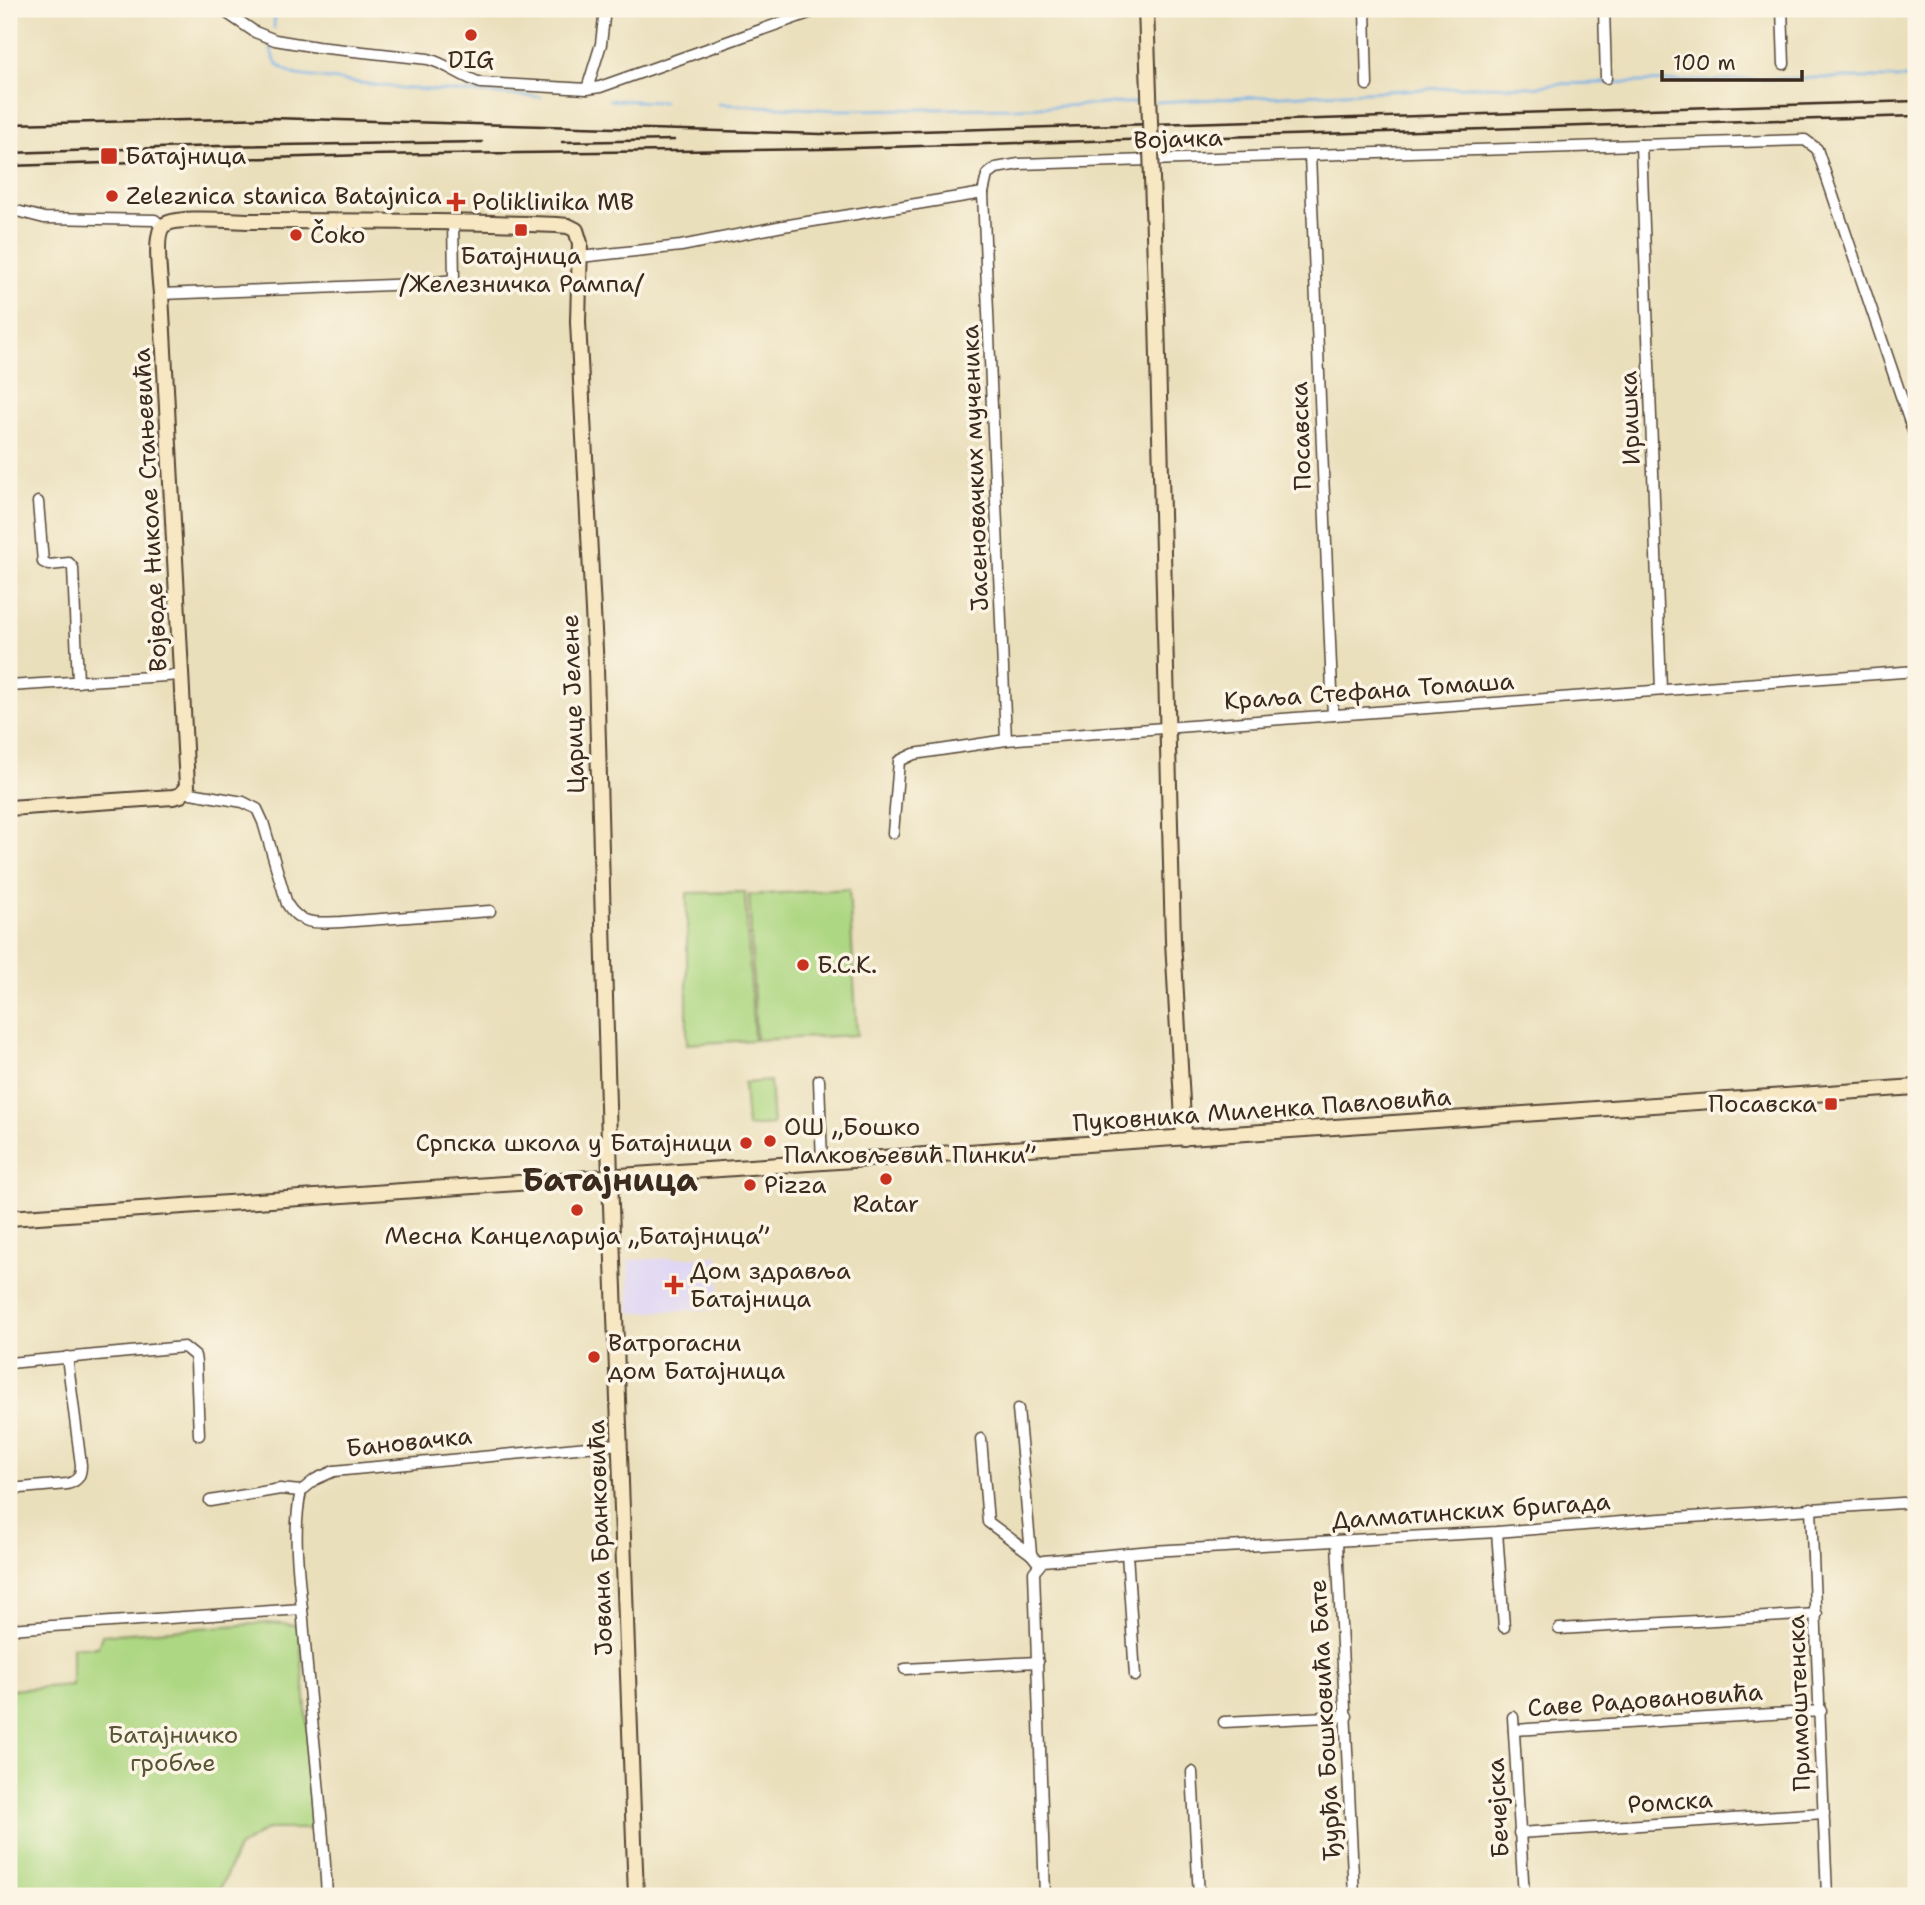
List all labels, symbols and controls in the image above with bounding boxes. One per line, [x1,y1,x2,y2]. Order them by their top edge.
marker: DIG [463,27,479,43]
scale bar [1662,38,1802,82]
place label: DIG [448,44,494,76]
text: 100 m [1673,49,1736,77]
street label: Војачка [1133,121,1223,157]
place label: Батајница [125,140,246,172]
marker: Батајница [99,146,119,166]
place label: Zeleznica stanica Batajnica [126,180,442,212]
place label: Poliklinika MB [472,186,634,218]
marker: Zeleznica stanica Batajnica [104,188,120,204]
marker: Poliklinika MB [446,192,466,212]
place label: Čoko [310,219,366,251]
marker: Батајница /Железничка Рампа/ [513,222,529,238]
marker: Čoko [288,227,304,243]
place label: Батајница /Железничка Рампа/ [399,240,645,300]
street label: Јасеновачких мученика [954,324,996,612]
street label: Војводе Николе Стањевића [126,347,174,673]
street label: Иришка [1612,370,1648,466]
street label: Посавска [1283,381,1319,491]
street label: Царице Јелене [554,614,592,794]
street label: Краља Стефана Томаша [1223,665,1515,717]
place label: Б.С.К. [817,949,877,981]
marker: Б.С.К. [795,957,811,973]
street label: Пуковника Миленка Павловића [1072,1081,1452,1139]
place label: Посавска [1708,1088,1817,1120]
marker: Посавска [1823,1096,1839,1112]
place label: ОШ „Бошко Палковљевић Пинки” [784,1111,1036,1171]
place label: Српска школа у Батајници [416,1127,732,1159]
marker: ОШ „Бошко Палковљевић Пинки” [762,1133,778,1149]
marker: Српска школа у Батајници [738,1135,754,1151]
district label: Батајница [522,1158,698,1201]
place label: Pizza [764,1169,826,1201]
marker: Ratar [878,1171,894,1187]
marker: Pizza [742,1177,758,1193]
place label: Ratar [853,1188,919,1220]
marker: Месна Канцеларија „Батајница” [569,1202,585,1218]
place label: Месна Канцеларија „Батајница” [385,1220,770,1252]
place label: Дом здравља Батајница [690,1255,851,1315]
marker: Дом здравља Батајница [664,1275,684,1295]
place label: Ватрогасни дом Батајница [608,1327,785,1387]
marker: Ватрогасни дом Батајница [586,1349,602,1365]
street label: Бановачка [344,1419,474,1465]
street label: Јована Бранковића [580,1419,620,1657]
street label: Далматинских бригада [1330,1485,1612,1537]
street label: Ђурђа Бошковића Бате [1302,1578,1348,1862]
street label: Примоштенска [1780,1614,1818,1792]
street label: Саве Радовановића [1526,1676,1764,1724]
park label: Батајничко гробље [108,1719,238,1779]
street label: Бечејска [1479,1757,1517,1859]
street label: Ромска [1626,1783,1714,1821]

